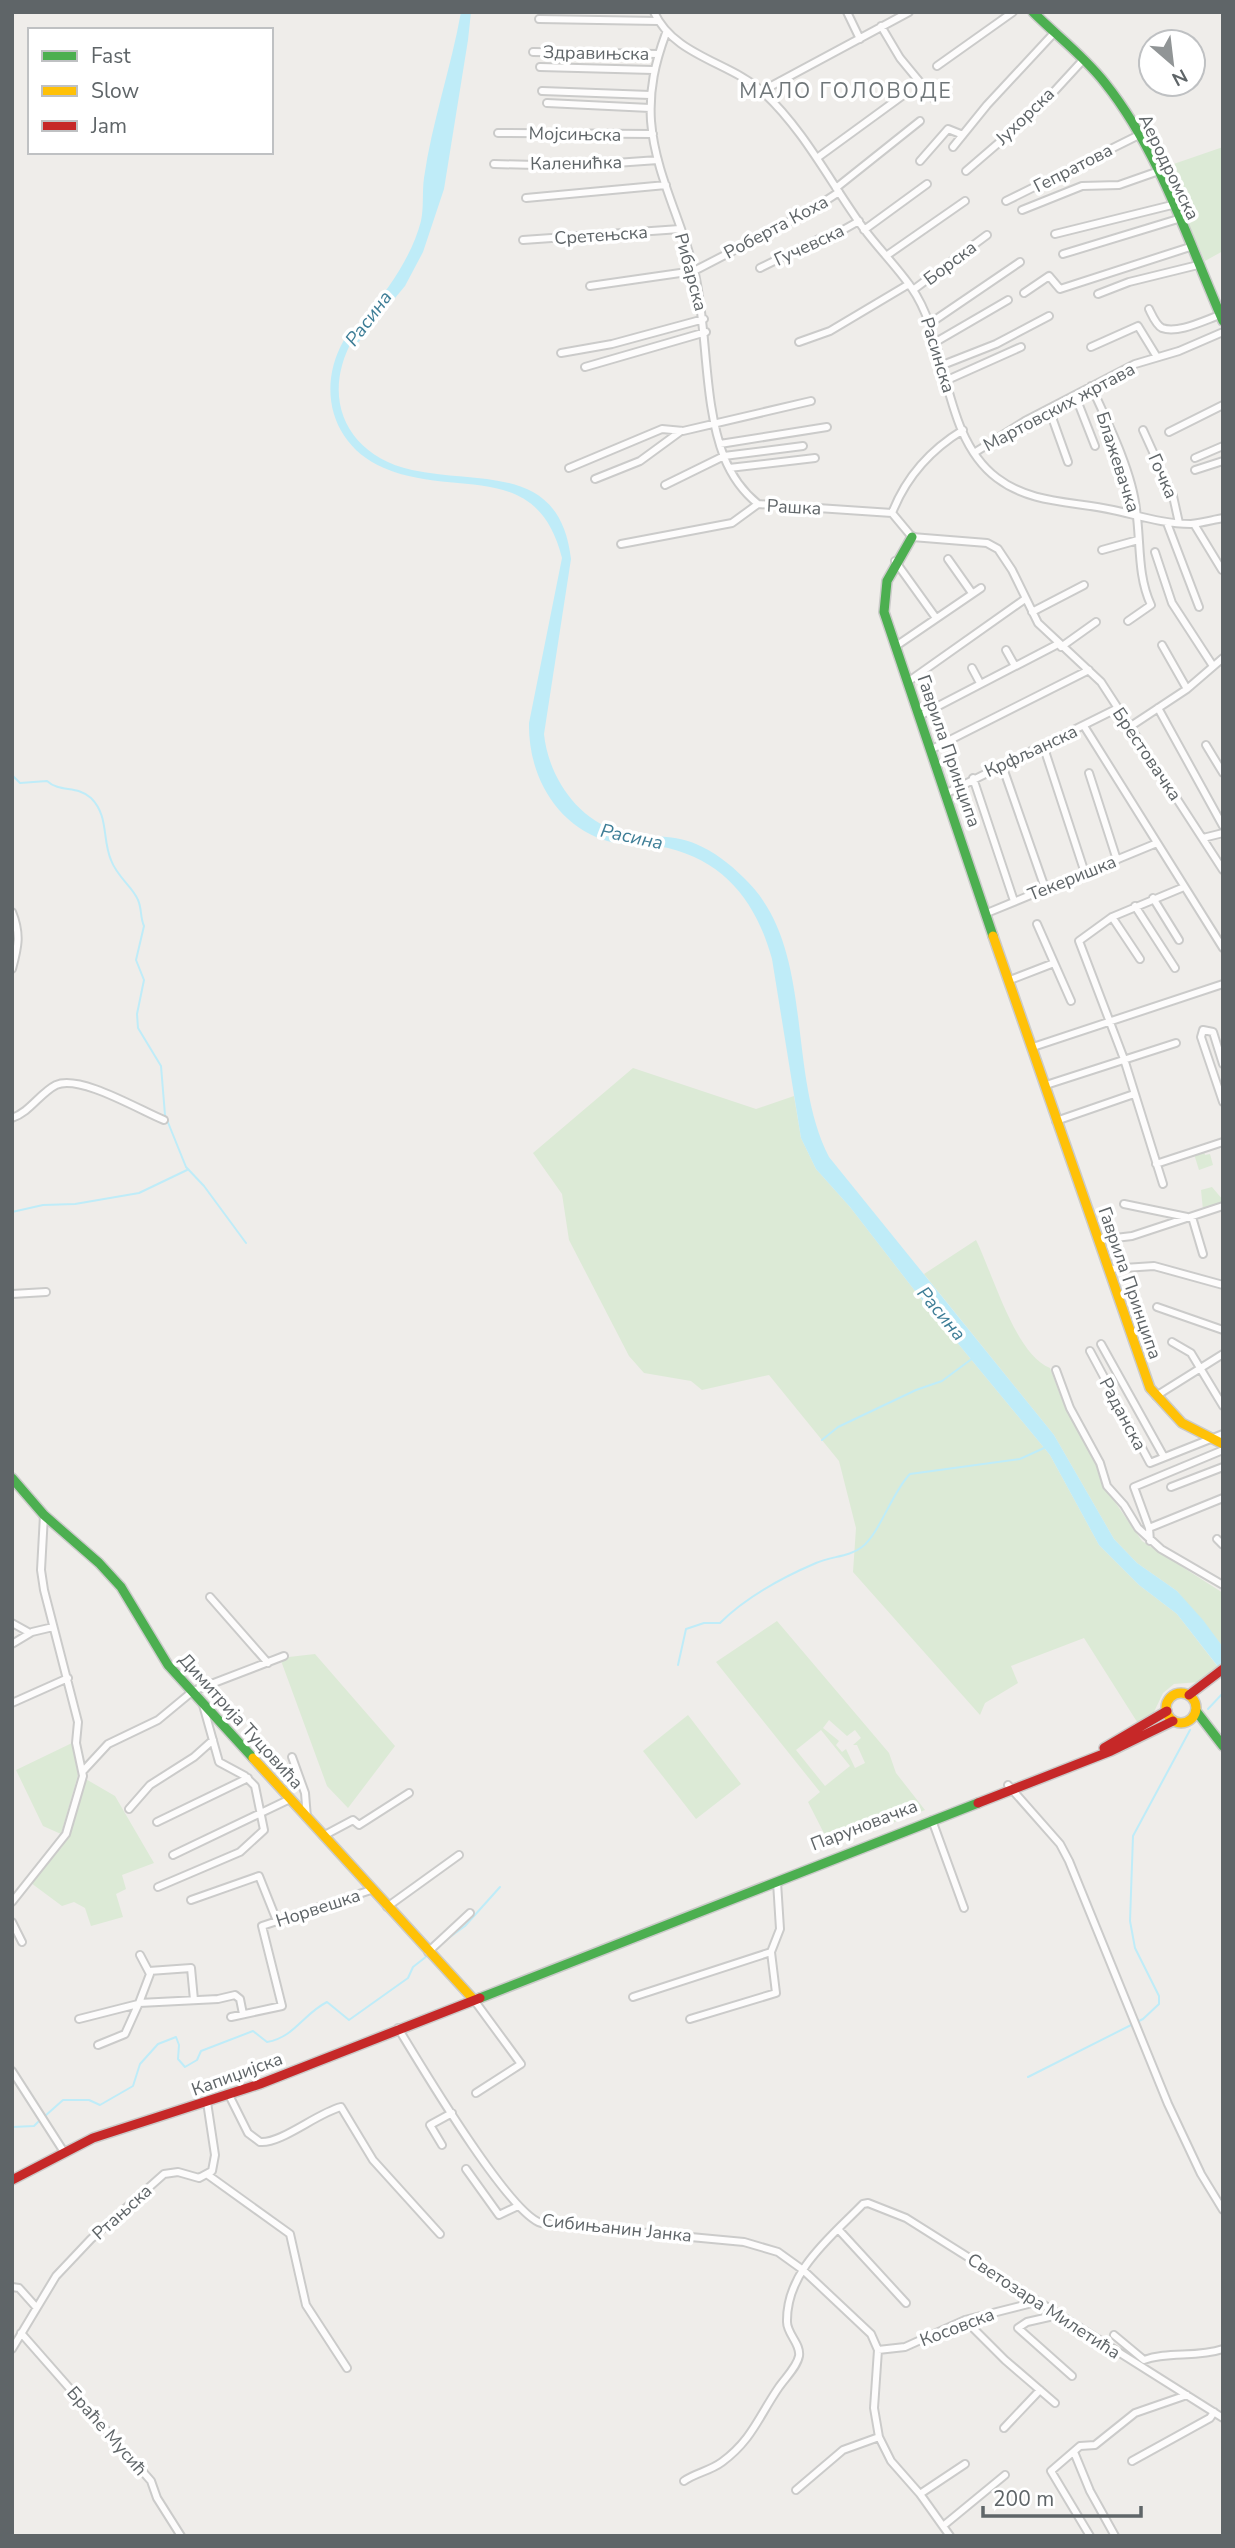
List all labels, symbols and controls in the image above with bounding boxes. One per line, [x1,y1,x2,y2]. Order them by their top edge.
legend [28,28,273,154]
north arrow [1137,28,1207,98]
street label: Здравињска [543,40,649,66]
text: Fast [91,42,131,70]
text: N [1167,62,1192,92]
text: Slow [91,77,140,105]
district label: МАЛО ГОЛОВОДЕ [739,77,953,105]
street label: Јухорска [990,82,1060,151]
street label: Аеродромска [1133,110,1205,224]
text: Jam [90,112,127,140]
street label: Мојсињска [529,121,621,147]
street label: Гепратова [1029,138,1117,198]
street label: Каленићка [530,150,622,176]
street label: Роберта Коха [720,189,832,265]
street label: Гучевска [770,218,848,272]
street label: Сретењска [553,220,649,250]
street label: Рибарска [669,230,713,314]
street label: Борска [919,235,981,291]
water label: Расина [339,285,398,352]
street label: Расинска [915,314,961,396]
street label: Мартовских жртава [979,357,1139,457]
street label: Блажевачка [1090,409,1146,515]
street label: Гочка [1143,450,1183,502]
street label: Рашка [766,494,822,520]
street label: Гаврила Принципа [912,672,986,830]
street label: Брестовачка [1107,703,1187,805]
street label: Крфљанска [981,719,1081,783]
water label: Расина [598,818,666,856]
street label: Текеришка [1024,849,1120,907]
street label: Гаврила Принципа [1093,1204,1167,1362]
water label: Расина [911,1281,972,1346]
street label: Раданска [1094,1373,1152,1455]
street label: Димитрија Туцовића [173,1648,309,1794]
street label: Паруновачка [807,1794,921,1856]
street label: Норвешка [273,1883,363,1933]
street label: Капиџијска [188,2046,286,2102]
street label: Ртањска [87,2179,157,2245]
street label: Сибињанин Јанка [541,2208,693,2248]
street label: Светозара Милетића [963,2247,1125,2365]
street label: Косовска [916,2302,998,2352]
street label: Браће Мусић [61,2381,153,2481]
scale bar [983,2474,1140,2518]
text: 200 m [993,2485,1054,2513]

